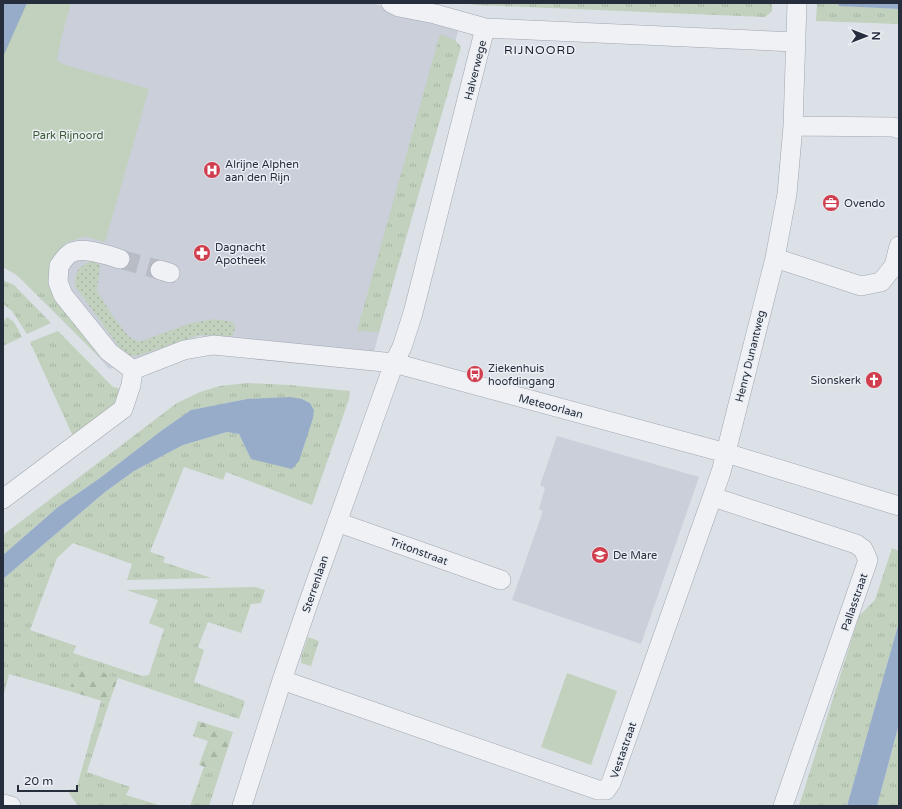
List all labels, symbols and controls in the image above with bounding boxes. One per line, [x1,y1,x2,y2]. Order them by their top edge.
north arrow [846,16,886,56]
text: N [869,32,882,40]
street label: Halverwege [462,39,489,102]
district label: RIJNOORD [504,43,576,57]
park label: Park Rijnoord [33,129,103,142]
place label: Alrijne Alphen aan den Rijn [225,158,299,184]
hospital icon: Alrijne Alphen aan den Rijn [202,160,222,180]
office icon: Ovendo [821,193,841,213]
place label: Ovendo [844,197,886,210]
place label: Dagnacht Apotheek [215,241,266,267]
pharmacy icon: Dagnacht Apotheek [192,243,212,263]
street label: Henry Dunantweg [733,309,768,403]
place label: Ziekenhuis hoofdingang [488,362,555,388]
bus stop icon: Ziekenhuis hoofdingang [465,364,485,384]
church icon: Sionskerk [864,370,884,390]
place label: Sionskerk [811,374,861,387]
street label: Meteoorlaan [517,392,585,421]
street label: Tritonstraat [388,535,450,568]
school or university icon: De Mare [590,545,610,565]
place label: De Mare [613,549,657,562]
street label: Sterrenlaan [300,554,331,615]
street label: Pallasstraat [839,572,870,633]
street label: Vestastraat [608,720,639,780]
scale bar [18,767,77,793]
text: 20 m [24,774,53,788]

